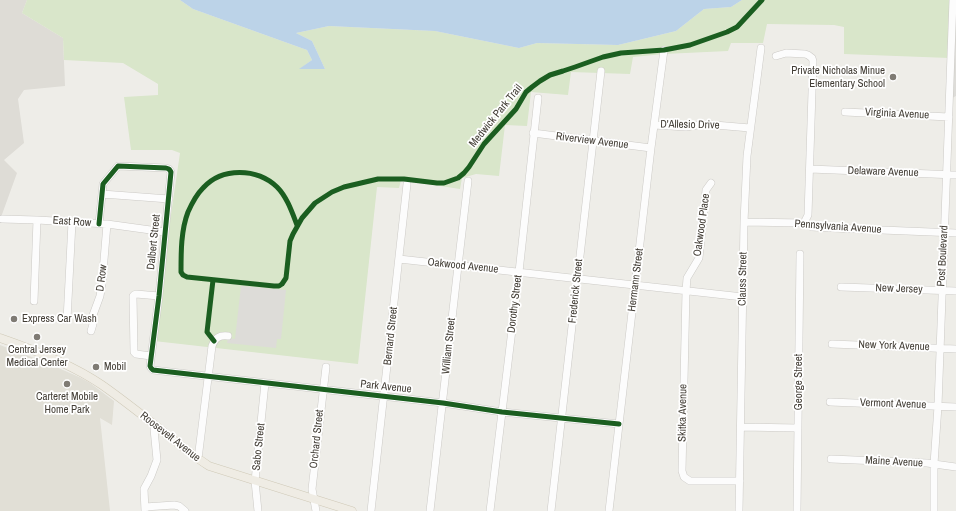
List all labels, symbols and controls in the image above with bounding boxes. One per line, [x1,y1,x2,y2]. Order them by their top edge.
place label: Private Nicholas Minue Elementary School [791,64,885,90]
marker: Private Nicholas Minue Elementary School [888,72,898,82]
street label: Medwick Park Trail [467,82,525,150]
street label: Virginia Avenue [865,106,929,122]
street label: D'Allesio Drive [660,118,720,132]
street label: Riverview Avenue [555,130,629,152]
street label: Delaware Avenue [847,164,919,180]
street label: Oakwood Place [691,193,713,257]
street label: East Row [52,214,92,230]
street label: Dalbert Street [145,214,163,270]
street label: Pennsylvania Avenue [794,217,882,237]
street label: Post Boulevard [935,225,951,287]
street label: Hermann Street [626,248,646,312]
street label: Clauss Street [736,252,750,306]
street label: Oakwood Avenue [427,256,499,276]
street label: Frederick Street [566,258,586,324]
street label: D Row [94,264,110,292]
street label: Dorothy Street [505,274,525,334]
street label: New Jersey [875,282,923,296]
street label: Bernard Street [381,306,401,366]
place label: Express Car Wash [22,312,97,326]
marker: Express Car Wash [9,314,19,324]
street label: William Street [439,317,459,375]
marker: Central Jersey Medical Center [32,332,42,342]
street label: New York Avenue [858,338,930,354]
place label: Central Jersey Medical Center [6,343,68,369]
street label: George Street [792,354,806,410]
place label: Mobil [104,360,126,374]
marker: Mobil [91,362,101,372]
street label: Park Avenue [360,378,412,396]
marker: Carteret Mobile Home Park [62,379,72,389]
street label: Skitka Avenue [676,384,690,442]
place label: Carteret Mobile Home Park [36,390,98,416]
street label: Vermont Avenue [860,396,926,412]
street label: Roosevelt Avenue [137,409,203,465]
street label: Orchard Street [307,409,327,469]
street label: Sabo Street [250,423,268,471]
street label: Maine Avenue [865,454,923,470]

